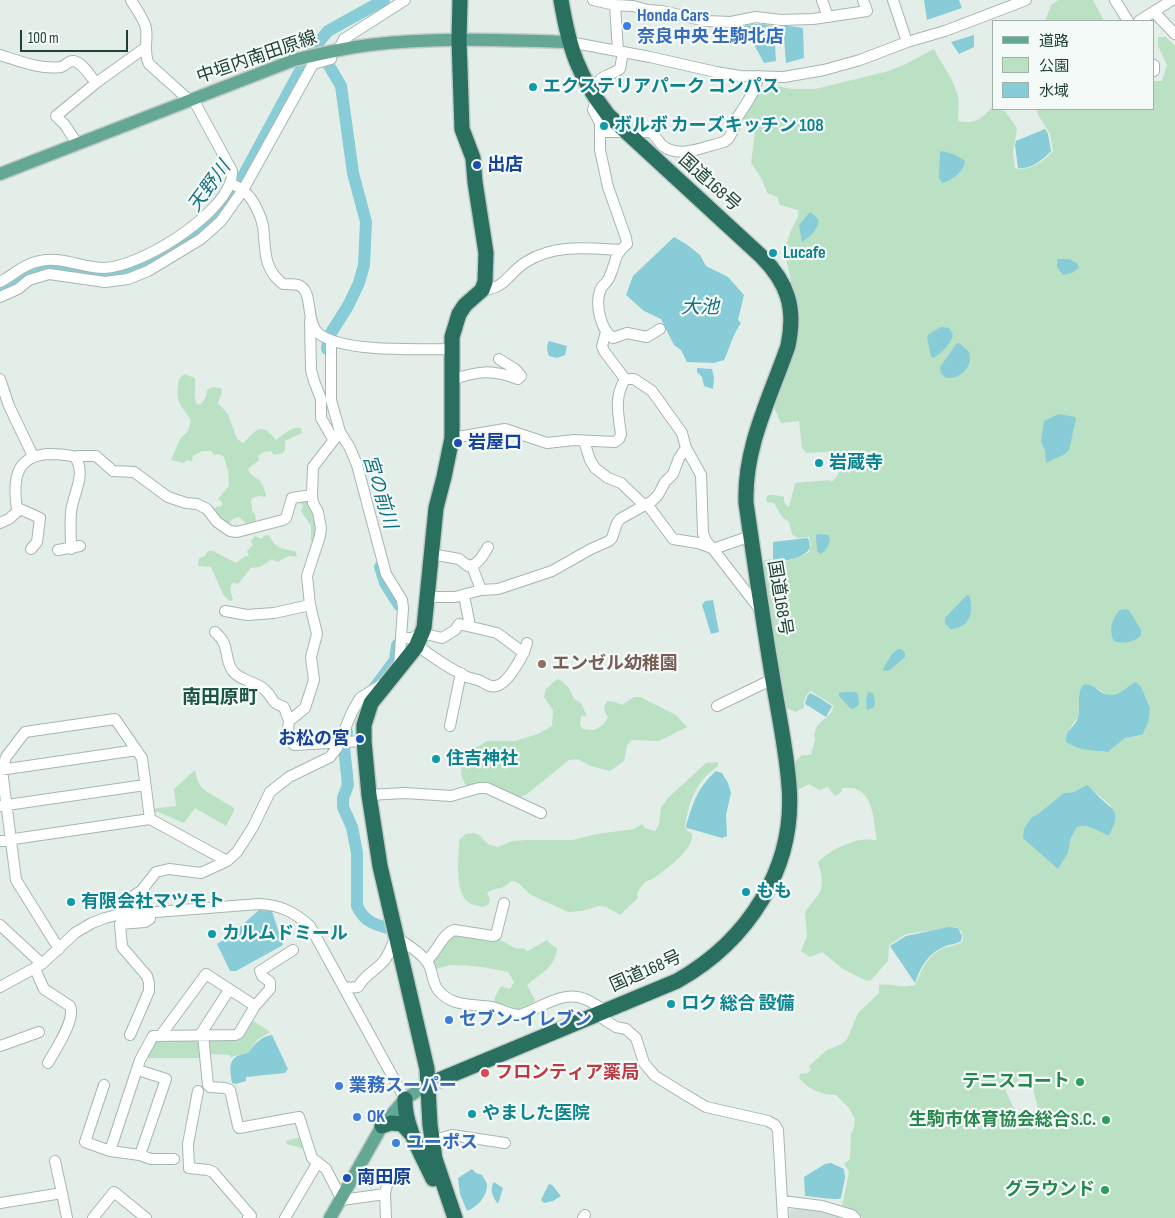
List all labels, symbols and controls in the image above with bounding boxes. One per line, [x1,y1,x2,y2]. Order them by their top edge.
place label: Honda Cars 奈良中央 生駒北店 [637,5,784,48]
scale bar [22,20,130,52]
marker: Honda Cars 奈良中央 生駒北店 [621,20,633,32]
legend [992,20,1155,110]
street label: 中垣内南田原線 [194,27,320,89]
text: 100 m [28,29,59,48]
text: 道路 [1039,32,1069,51]
text: 公園 [1039,57,1069,76]
place label: エクステリアパーク コンパス [543,76,780,98]
marker: エクステリアパーク コンパス [527,81,539,93]
text: 水域 [1039,82,1069,101]
place label: ボルボ カーズキッチン 108 [614,115,824,137]
marker: ボルボ カーズキッチン 108 [598,120,610,132]
street label: 国道168号 [674,150,744,216]
place label: 出店 [487,154,523,176]
water label: 天野川 [184,157,236,217]
marker: 出店 [471,159,483,171]
place label: Lucafe [783,242,826,264]
marker: Lucafe [767,247,779,259]
water label: 大池 [681,297,719,319]
place label: 岩屋口 [468,432,522,454]
marker: 岩屋口 [452,437,464,449]
water label: 宮の前川 [357,452,401,532]
place label: 岩蔵寺 [829,452,883,474]
marker: 岩蔵寺 [813,457,825,469]
street label: 国道168号 [762,559,796,637]
place label: エンゼル幼稚園 [552,653,678,675]
marker: エンゼル幼稚園 [536,658,548,670]
district label: 南田原町 [182,687,258,709]
place label: お松の宮 [278,728,350,750]
marker: お松の宮 [354,733,366,745]
place label: 住吉神社 [446,748,518,770]
marker: 住吉神社 [430,753,442,765]
place label: もも [756,881,792,903]
marker: もも [740,886,752,898]
place label: 有限会社マツモト [81,891,225,913]
marker: 有限会社マツモト [65,896,77,908]
place label: カルムドミール [222,923,348,945]
marker: カルムドミール [206,928,218,940]
street label: 国道168号 [607,947,685,997]
place label: ロク 総合 設備 [681,993,795,1015]
marker: ロク 総合 設備 [665,998,677,1010]
place label: セブン-イレブン [459,1009,592,1031]
marker: セブン-イレブン [443,1014,455,1026]
place label: フロンティア薬局 [495,1062,639,1084]
marker: フロンティア薬局 [479,1067,491,1079]
place label: テニスコート [962,1071,1070,1093]
place label: 業務スーパー [349,1075,457,1097]
marker: テニスコート [1074,1076,1086,1088]
marker: 業務スーパー [333,1080,345,1092]
place label: やました医院 [482,1103,590,1125]
place label: OK [367,1106,385,1128]
marker: やました医院 [466,1108,478,1120]
place label: 生駒市体育協会総合S.C. [909,1109,1096,1131]
marker: OK [351,1111,363,1123]
marker: 生駒市体育協会総合S.C. [1100,1114,1112,1126]
place label: ユーポス [406,1132,478,1154]
marker: ユーポス [390,1137,402,1149]
place label: 南田原 [357,1167,411,1189]
marker: 南田原 [341,1172,353,1184]
place label: グラウンド [1005,1179,1095,1201]
marker: グラウンド [1099,1184,1111,1196]

